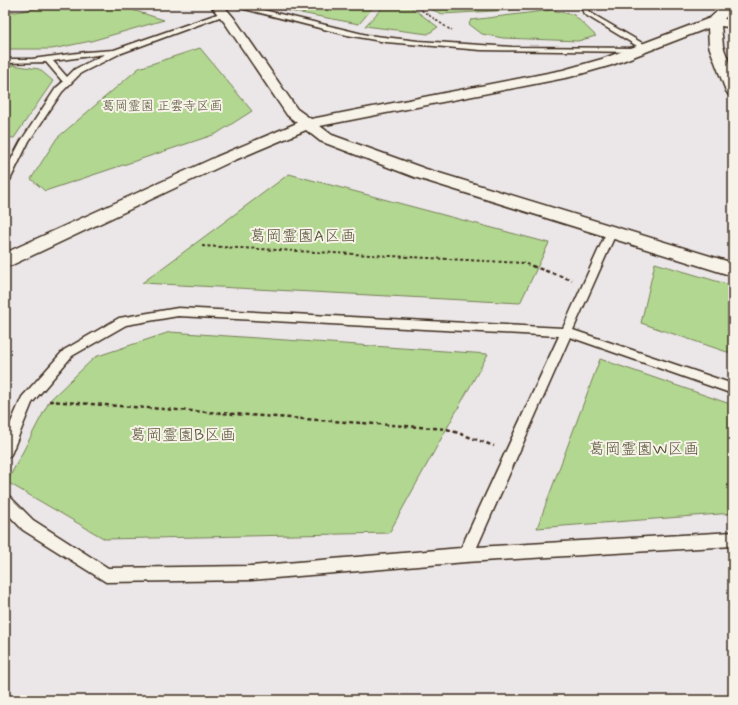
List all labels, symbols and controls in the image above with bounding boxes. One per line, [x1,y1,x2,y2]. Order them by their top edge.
park label: 葛岡霊園 正雲寺区画 [102,98,222,115]
park label: 葛岡霊園A区画 [250,226,356,247]
park label: 葛岡霊園B区画 [130,425,236,446]
park label: 葛岡霊園W区画 [589,439,699,460]

